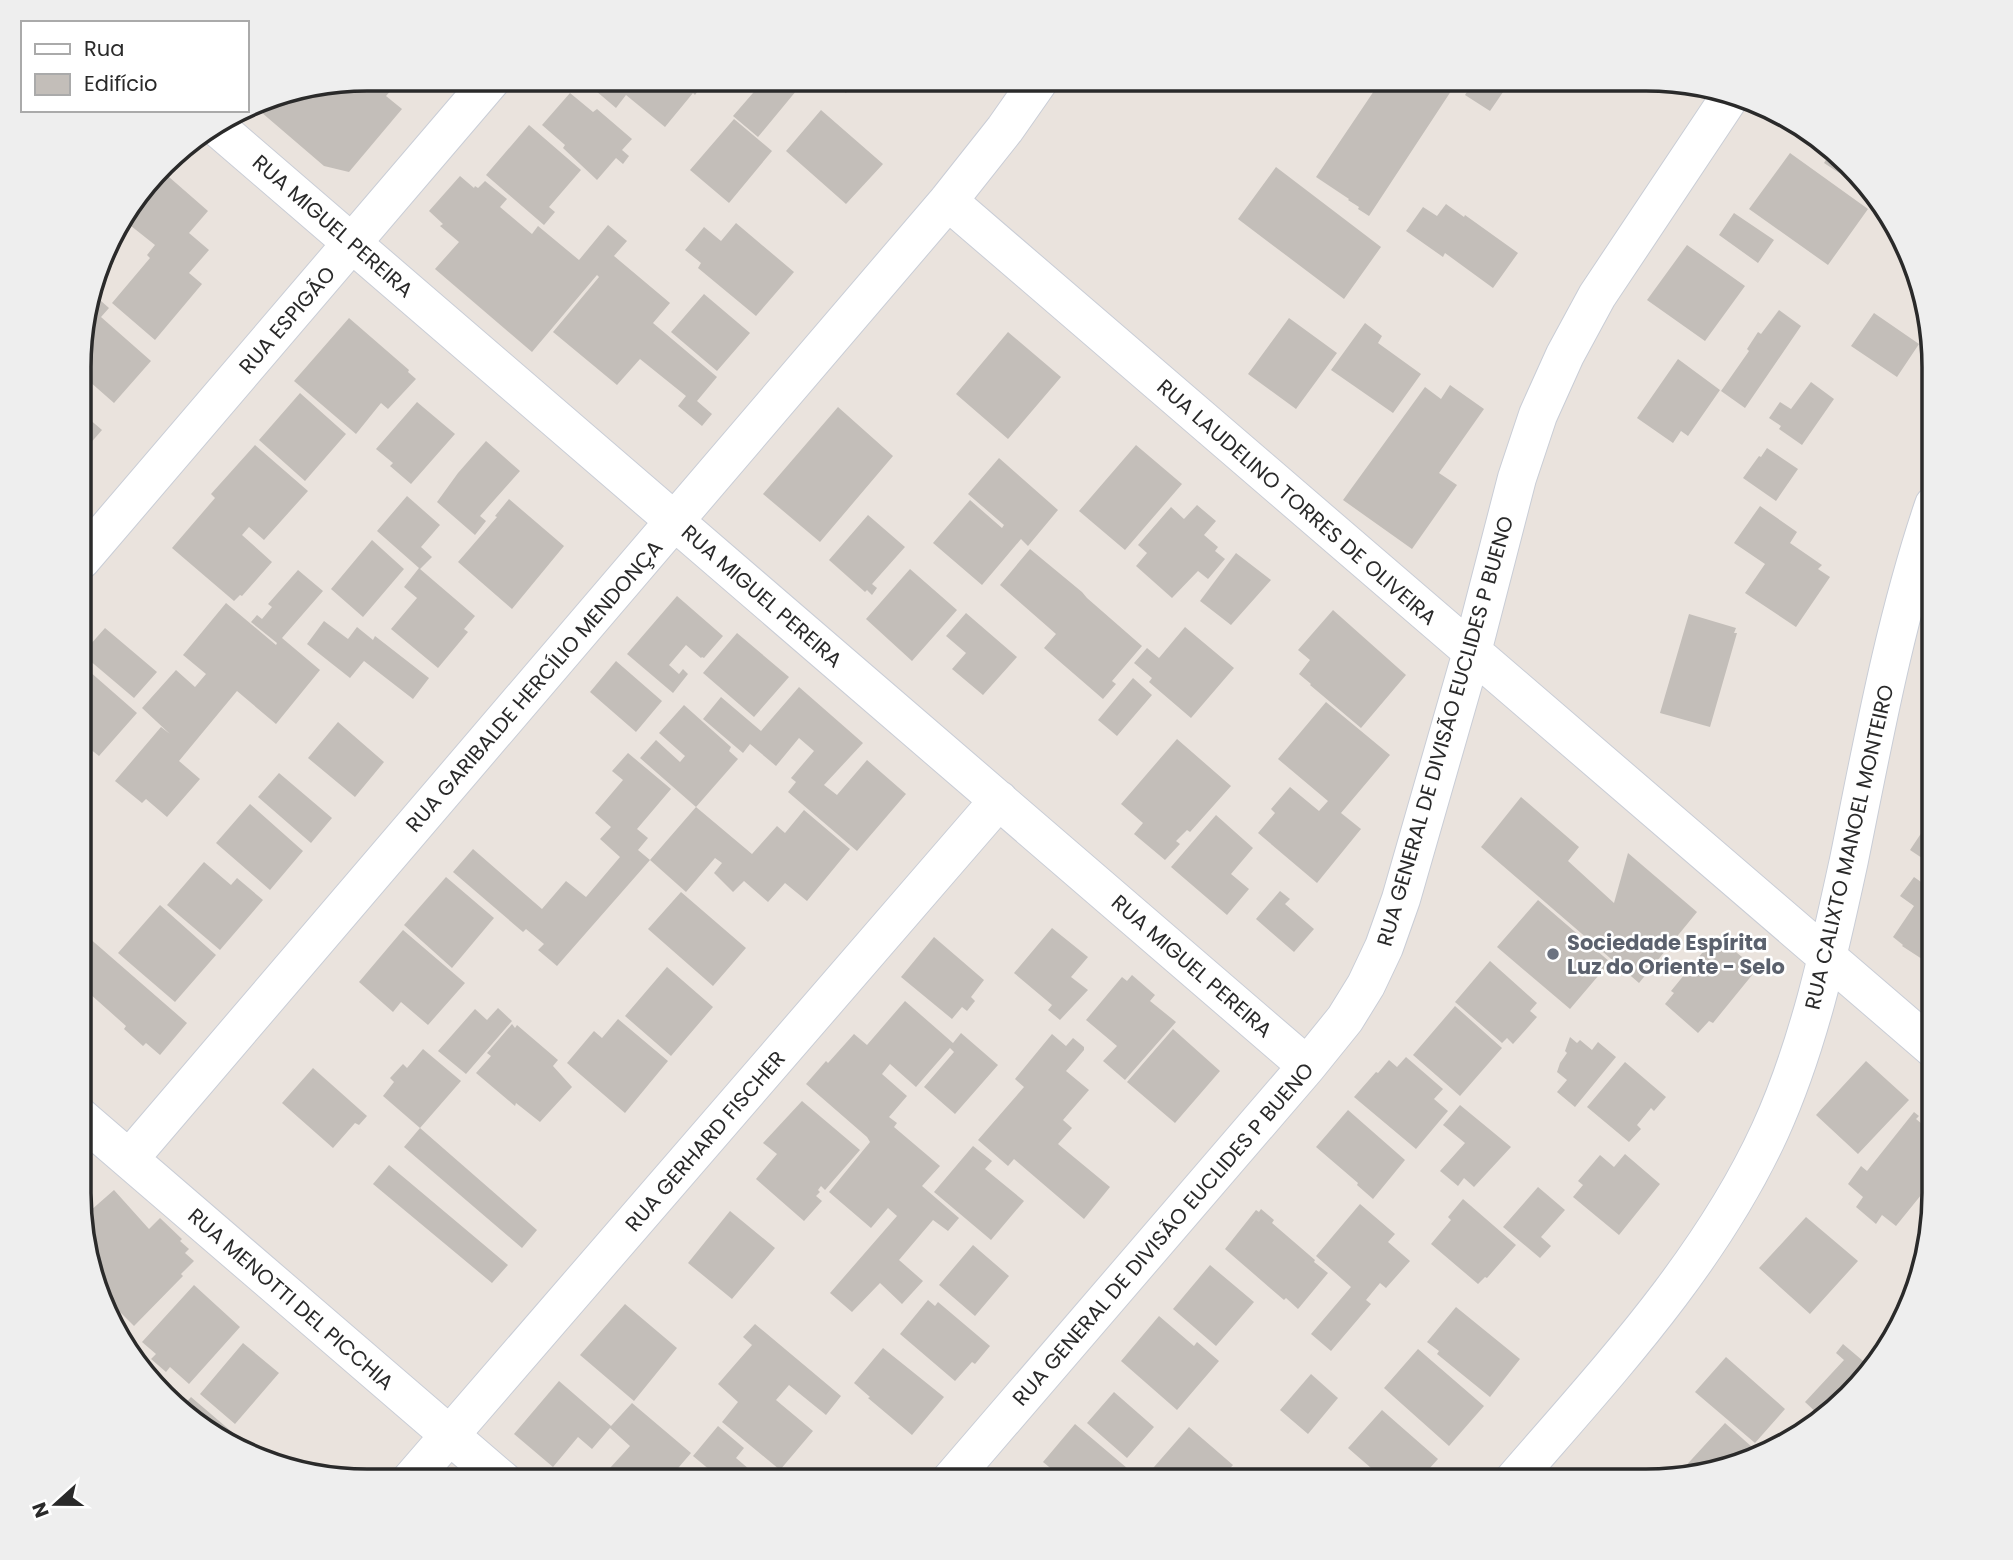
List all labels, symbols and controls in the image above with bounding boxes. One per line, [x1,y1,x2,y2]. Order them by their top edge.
legend [21,21,248,112]
text: Rua [84,34,124,63]
text: Edifício [84,69,158,98]
street label: RUA MIGUEL PEREIRA [246,148,420,304]
street label: RUA ESPIGÃO [232,260,342,380]
street label: RUA LAUDELINO TORRES DE OLIVEIRA [1151,372,1443,632]
street label: RUA GENERAL DE DIVISÃO EUCLIDES P BUENO [1370,513,1520,949]
street label: RUA MIGUEL PEREIRA [675,518,849,674]
street label: RUA GARIBALDE HERCÍLIO MENDONÇA [399,534,669,838]
street label: RUA CALIXTO MANOEL MONTEIRO [1797,682,1901,1012]
street label: RUA MIGUEL PEREIRA [1105,888,1279,1044]
place label: Sociedade Espírita Luz do Oriente - Selo [1567,928,1785,981]
marker: Sociedade Espírita Luz do Oriente - Selo [1545,946,1561,962]
street label: RUA GERHARD FISCHER [618,1044,792,1238]
street label: RUA GENERAL DE DIVISÃO EUCLIDES P BUENO [1006,1056,1320,1412]
street label: RUA MENOTTI DEL PICCHIA [182,1201,400,1397]
north arrow [21,1469,91,1539]
text: N [25,1498,56,1521]

